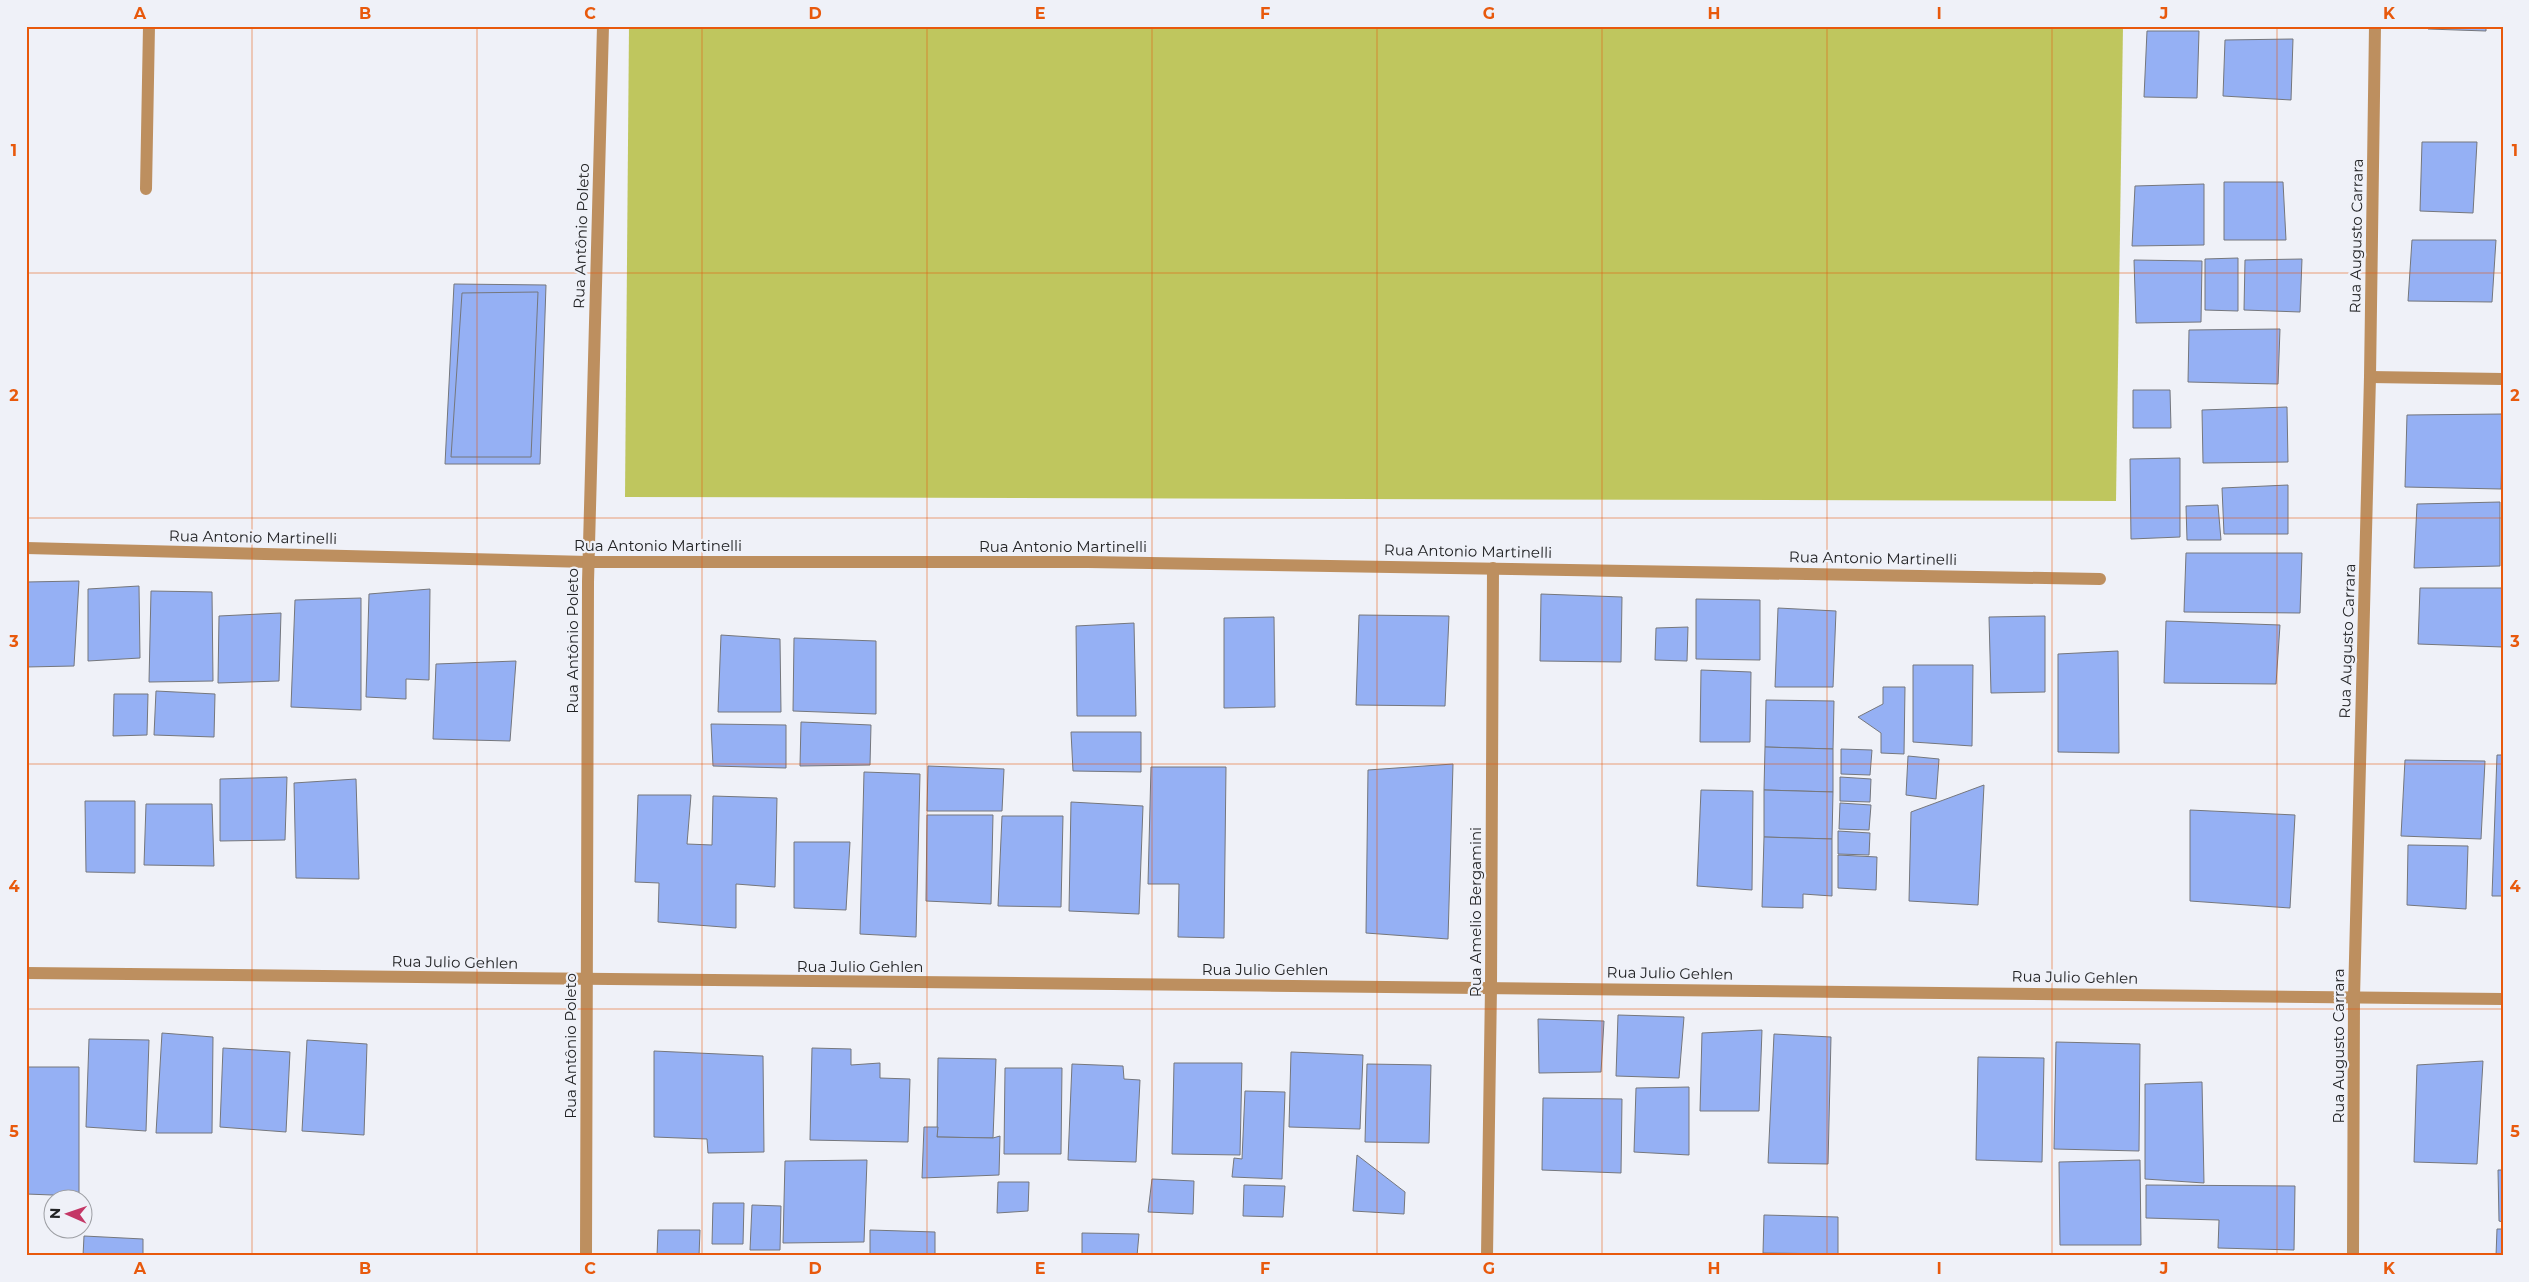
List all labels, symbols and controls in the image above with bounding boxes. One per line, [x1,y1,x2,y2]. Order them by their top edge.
text: A [133,4,147,23]
text: B [359,4,371,23]
text: C [584,4,596,23]
text: D [808,4,822,23]
text: E [1035,4,1045,23]
text: F [1260,4,1270,23]
text: G [1483,4,1495,23]
text: H [1708,4,1720,23]
text: I [1936,4,1942,23]
text: J [2159,4,2168,23]
text: K [2383,4,2396,23]
text: 1 [11,141,17,160]
text: 1 [2512,141,2518,160]
street label: Rua Augusto Carrara [2345,158,2367,314]
street label: Rua Antônio Poleto [569,163,593,309]
text: 2 [9,386,19,405]
text: 2 [2510,386,2520,405]
street label: Rua Antonio Martinelli [169,526,337,548]
street label: Rua Antonio Martinelli [574,536,742,555]
street label: Rua Antonio Martinelli [979,537,1147,556]
street label: Rua Antonio Martinelli [1384,540,1552,562]
street label: Rua Antonio Martinelli [1789,547,1957,569]
street label: Rua Augusto Carrara [2335,563,2359,719]
street label: Rua Antônio Poleto [563,568,582,714]
text: 3 [8,632,19,651]
text: 3 [2509,632,2520,651]
street label: Rua Amelio Bergamini [1466,827,1485,997]
text: 4 [8,877,20,896]
text: 4 [2509,877,2521,896]
street label: Rua Julio Gehlen [391,951,519,973]
street label: Rua Julio Gehlen [797,957,923,976]
street label: Rua Julio Gehlen [1202,960,1328,979]
street label: Rua Julio Gehlen [1606,962,1734,984]
street label: Rua Julio Gehlen [2011,966,2139,988]
street label: Rua Augusto Carrara [2329,969,2348,1124]
street label: Rua Antônio Poleto [561,973,580,1119]
text: 5 [9,1122,19,1141]
text: 5 [2510,1122,2520,1141]
north arrow [42,1190,92,1240]
text: N [46,1208,64,1220]
text: A [133,1259,147,1278]
text: B [359,1259,371,1278]
text: C [584,1259,596,1278]
text: D [808,1259,822,1278]
text: E [1035,1259,1045,1278]
text: F [1260,1259,1270,1278]
text: G [1483,1259,1495,1278]
text: H [1708,1259,1720,1278]
text: I [1936,1259,1942,1278]
text: J [2159,1259,2168,1278]
text: K [2383,1259,2396,1278]

